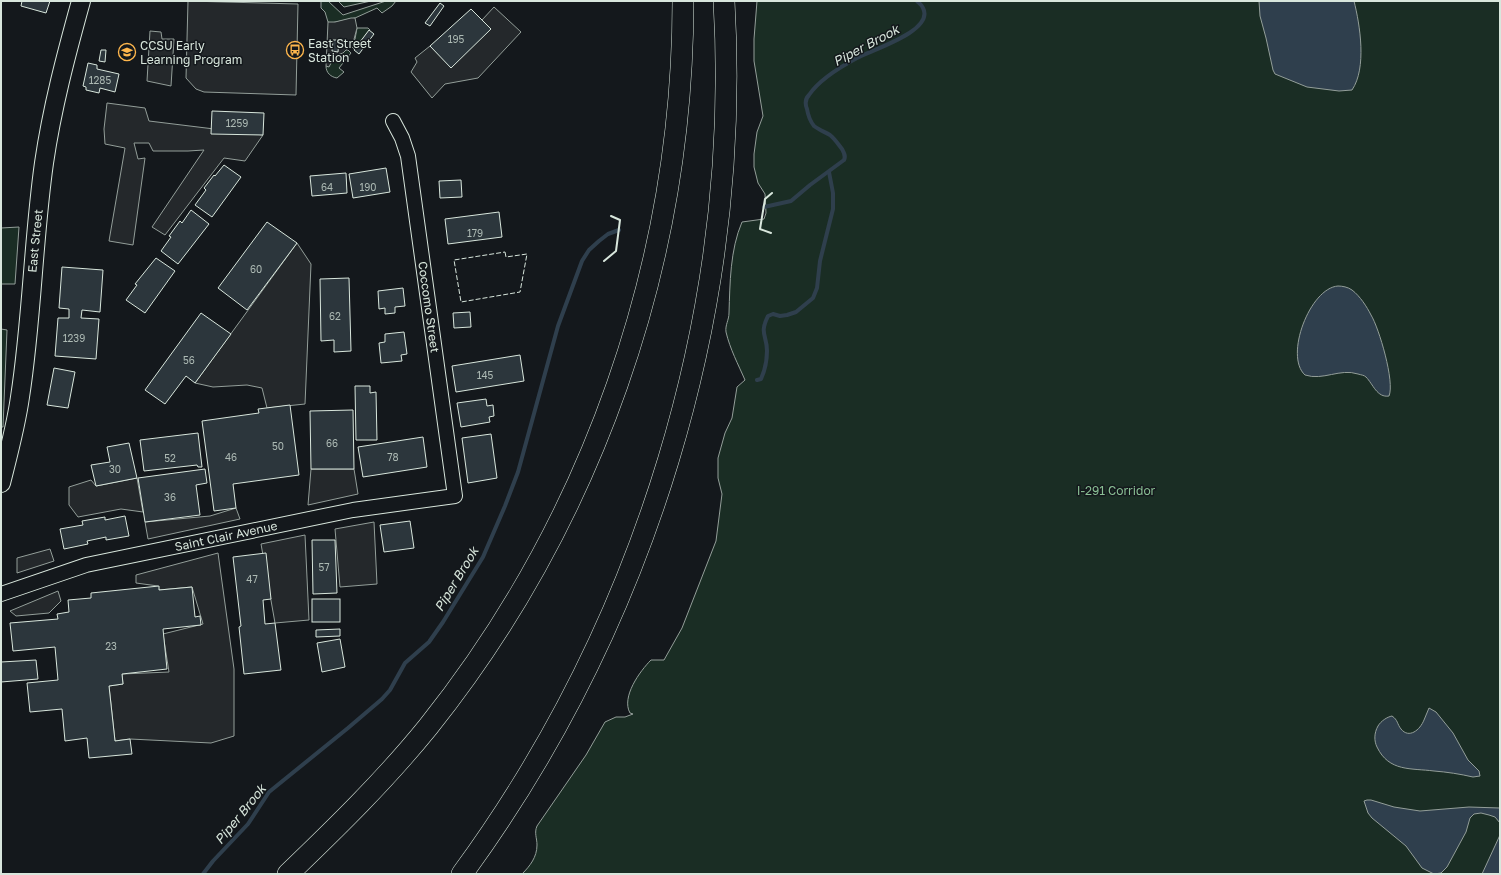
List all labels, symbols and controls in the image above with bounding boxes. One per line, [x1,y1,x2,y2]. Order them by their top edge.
water label: Piper Brook [830,20,903,69]
house number: 195 [448,33,465,45]
place label: East Street Station [308,36,372,65]
place label: CCSU Early Learning Program [140,38,242,67]
bus stop icon: East Street Station [285,40,305,60]
school or university icon: CCSU Early Learning Program [117,42,137,62]
house number: 1285 [89,74,111,86]
house number: 1259 [226,117,248,129]
house number: 64 [321,181,333,193]
house number: 190 [359,181,377,193]
street label: East Street [24,208,46,273]
house number: 179 [467,227,483,239]
street label: Coccomo Street [415,260,443,354]
house number: 60 [250,263,262,275]
house number: 62 [329,310,341,322]
house number: 1239 [63,332,85,344]
house number: 56 [183,354,195,366]
house number: 145 [477,369,494,381]
house number: 66 [326,437,338,449]
house number: 50 [272,440,284,452]
house number: 46 [225,451,237,463]
house number: 78 [387,451,399,463]
house number: 52 [164,452,176,464]
house number: 30 [109,463,121,475]
park label: I-291 Corridor [1077,483,1156,498]
house number: 36 [164,491,176,503]
street label: Saint Clair Avenue [173,518,279,554]
water label: Piper Brook [430,542,482,614]
house number: 57 [318,561,330,573]
house number: 47 [246,573,258,585]
house number: 23 [105,640,117,652]
water label: Piper Brook [211,780,270,847]

